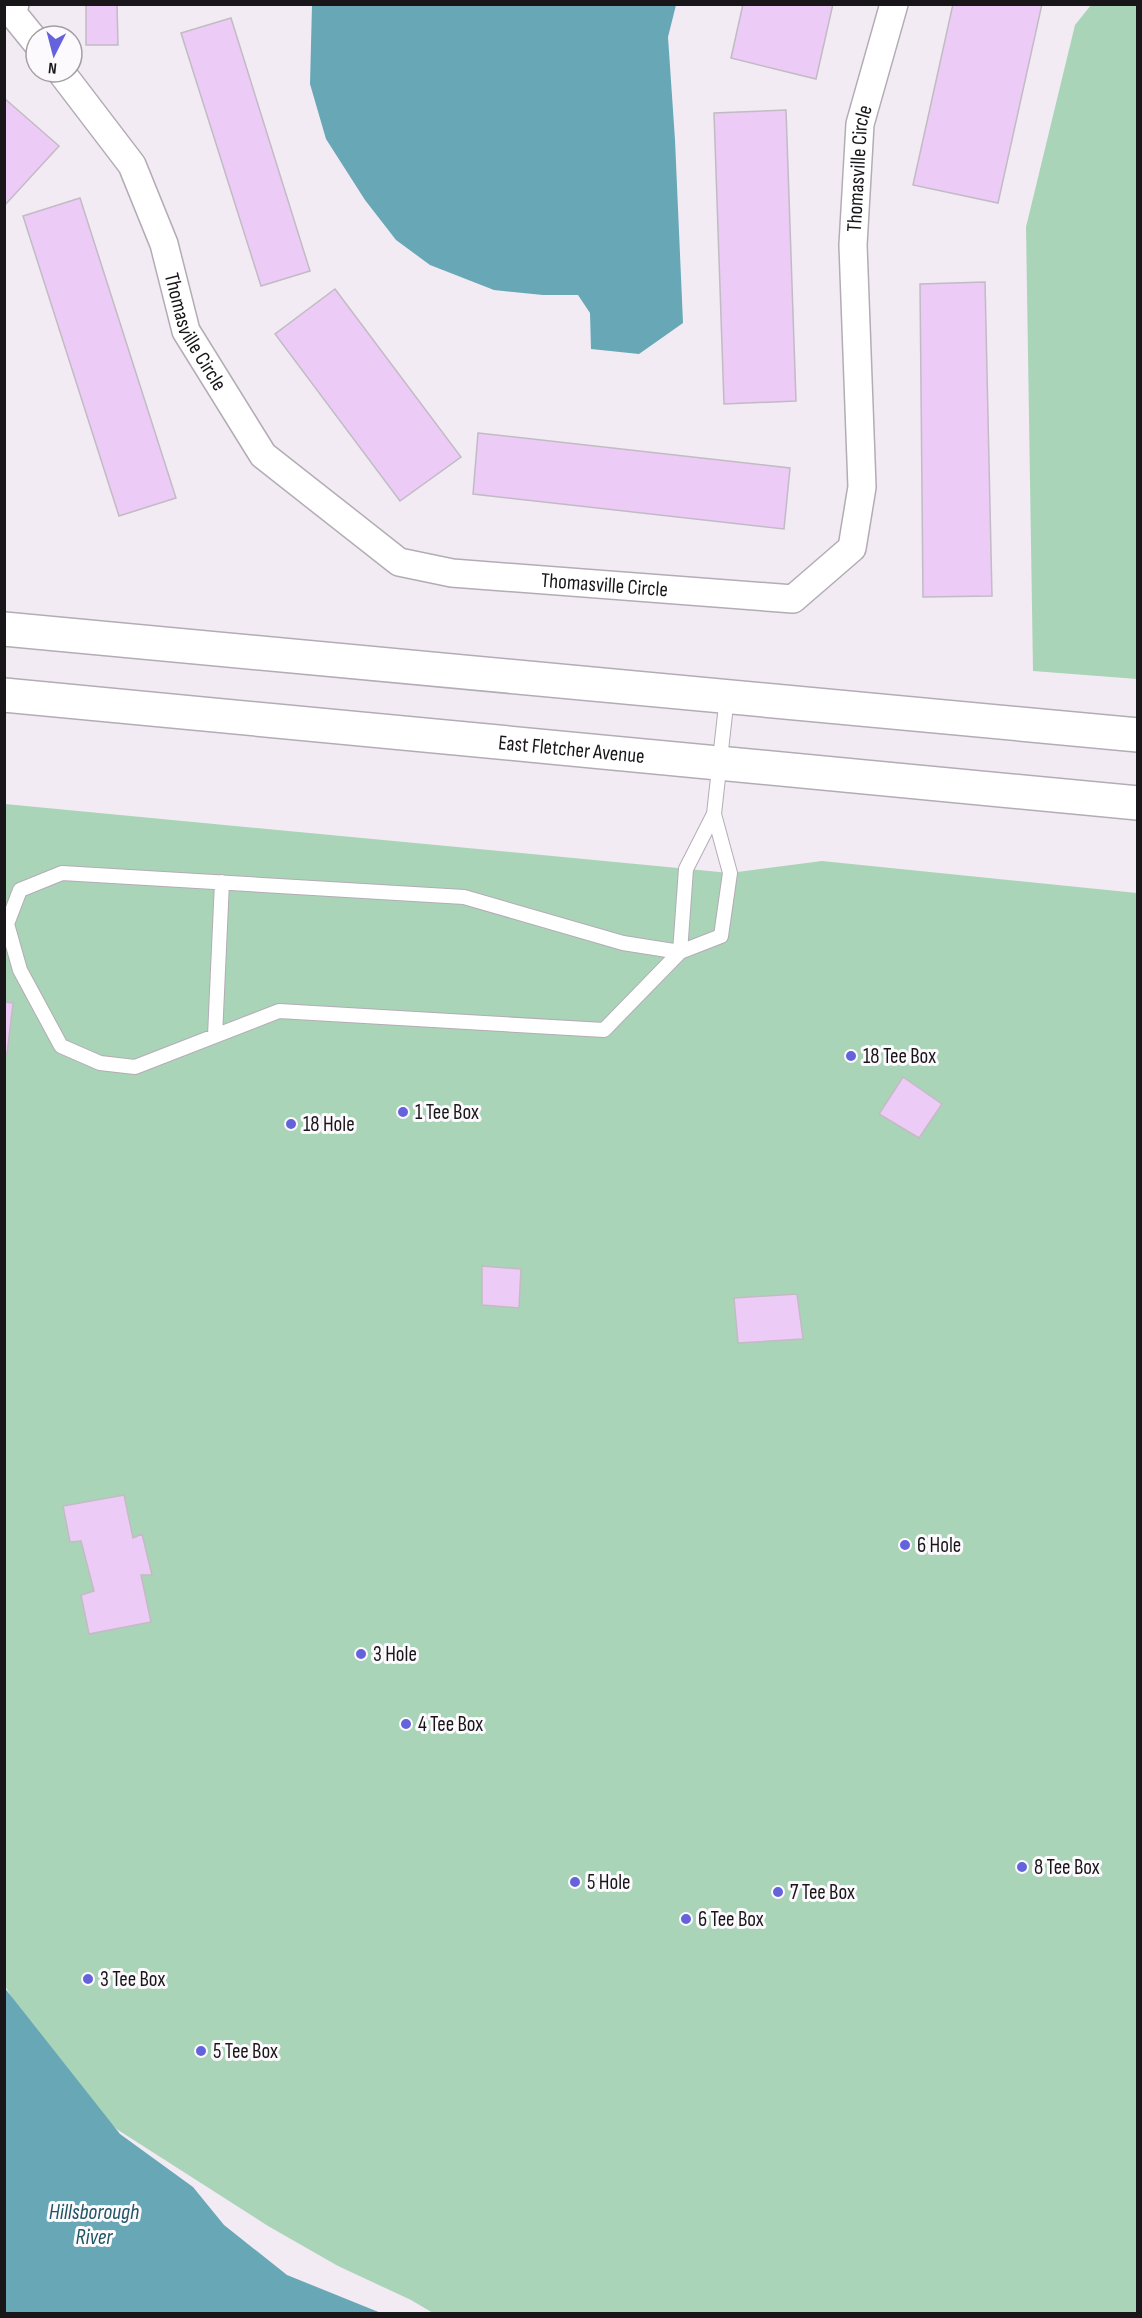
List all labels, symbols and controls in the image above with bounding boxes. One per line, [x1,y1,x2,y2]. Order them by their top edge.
north arrow [24,24,84,84]
text: N [47,58,58,77]
street label: Thomasville Circle [841,102,877,232]
street label: Thomasville Circle [159,270,232,395]
street label: Thomasville Circle [540,567,669,602]
street label: East Fletcher Avenue [497,730,646,768]
place label: 18 Tee Box [863,1044,936,1069]
marker: 18 Tee Box [844,1049,858,1063]
place label: 1 Tee Box [415,1100,479,1125]
marker: 1 Tee Box [396,1105,410,1119]
place label: 18 Hole [303,1112,355,1137]
marker: 18 Hole [284,1117,298,1131]
place label: 6 Hole [917,1533,961,1558]
marker: 6 Hole [898,1538,912,1552]
place label: 3 Hole [373,1642,417,1667]
marker: 3 Hole [354,1647,368,1661]
place label: 4 Tee Box [418,1712,483,1737]
marker: 4 Tee Box [399,1717,413,1731]
place label: 8 Tee Box [1034,1855,1100,1880]
marker: 8 Tee Box [1015,1860,1029,1874]
place label: 5 Hole [587,1870,631,1895]
marker: 5 Hole [568,1875,582,1889]
place label: 7 Tee Box [790,1880,855,1905]
marker: 7 Tee Box [771,1885,785,1899]
place label: 6 Tee Box [698,1907,764,1932]
marker: 6 Tee Box [679,1912,693,1926]
place label: 3 Tee Box [100,1967,165,1992]
marker: 3 Tee Box [81,1972,95,1986]
place label: 5 Tee Box [213,2039,278,2064]
marker: 5 Tee Box [194,2044,208,2058]
water label: Hillsborough River [49,2199,139,2251]

